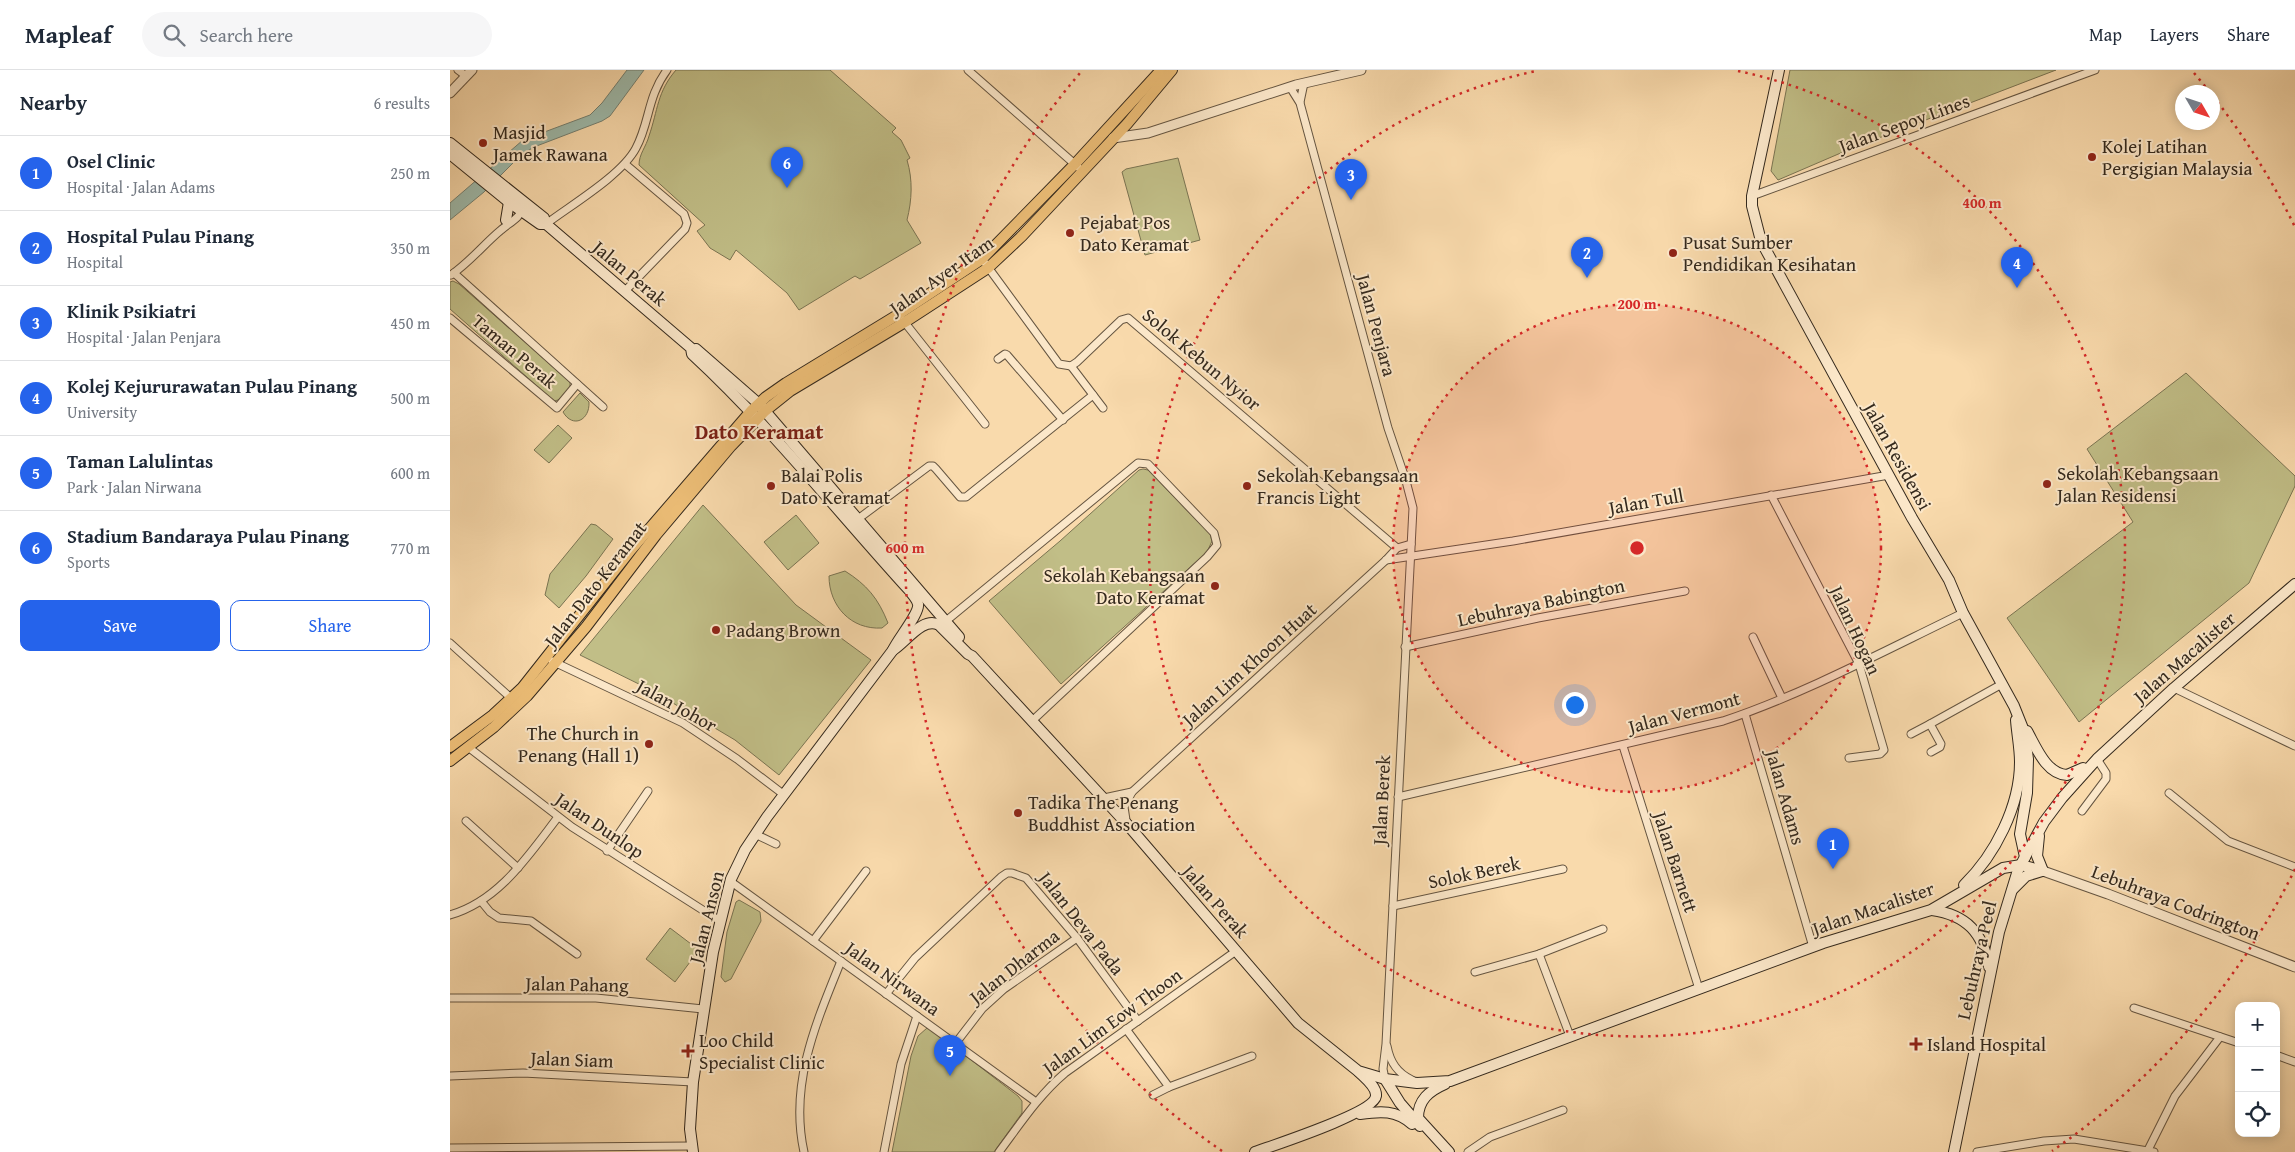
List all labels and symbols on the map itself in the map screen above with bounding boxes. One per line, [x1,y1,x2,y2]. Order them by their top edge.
north arrow [2175,85,2220,130]
street label: Jalan Sepoy Lines [1833,86,1973,160]
place label: Masjid Jamek Rawana [491,118,608,168]
place label: Kolej Latihan Pergigian Malaysia [2102,132,2253,182]
marker: Masjid Jamek Rawana [477,137,489,149]
pin: 6 [771,147,803,188]
marker: Kolej Latihan Pergigian Malaysia [2086,151,2098,163]
pin: 3 [1335,159,1367,200]
text: 400 m [1962,192,2002,213]
place label: Pejabat Pos Dato Keramat [1080,208,1189,258]
marker: Pejabat Pos Dato Keramat [1064,227,1076,239]
street label: Jalan Ayer Itam [881,228,999,323]
place label: Pusat Sumber Pendidikan Kesihatan [1683,228,1857,278]
street label: Jalan Perak [585,232,674,313]
pin: 2 [1571,237,1603,278]
marker: Pusat Sumber Pendidikan Kesihatan [1667,247,1679,259]
pin: 4 [2001,247,2033,288]
street label: Jalan Penjara [1349,269,1404,379]
text: 200 m [1617,293,1657,314]
street label: Solok Kebun Nyior [1136,301,1268,417]
street label: Taman Perak [466,307,564,395]
street label: Jalan Residensi [1856,395,1939,515]
district label: Dato Keramat [695,416,823,447]
place label: Sekolah Kebangsaan Jalan Residensi [2055,459,2219,509]
place label: Balai Polis Dato Keramat [781,461,890,511]
place label: Sekolah Kebangsaan Francis Light [1257,461,1419,511]
marker: Sekolah Kebangsaan Jalan Residensi [2041,478,2053,490]
marker: Balai Polis Dato Keramat [765,480,777,492]
marker: Sekolah Kebangsaan Francis Light [1241,480,1253,492]
street label: Jalan Tull [1604,481,1686,522]
street label: Jalan Dato Keramat [536,515,653,655]
text: 600 m [885,537,925,558]
centre of rings [1628,539,1646,557]
place label: Sekolah Kebangsaan Dato Keramat [1043,561,1205,611]
street label: Lebuhraya Babington [1455,571,1627,633]
street label: Jalan Hogan [1822,579,1889,680]
marker: Sekolah Kebangsaan Dato Keramat [1209,580,1221,592]
street label: Jalan Lim Khoon Huat [1174,595,1323,734]
street label: Jalan Macalister [2125,604,2242,711]
place label: Padang Brown [726,616,841,644]
marker: Padang Brown [710,624,722,636]
street label: Jalan Johor [630,670,722,739]
street label: Jalan Vermont [1623,684,1743,741]
your location [1562,692,1588,718]
place label: The Church in Penang (Hall 1) [518,719,639,769]
marker: The Church in Penang (Hall 1) [643,738,655,750]
street label: Jalan Adams [1759,744,1813,848]
street label: Jalan Berek [1365,754,1397,848]
street label: Jalan Dunlop [548,784,650,865]
place label: Tadika The Penang Buddhist Association [1028,788,1196,838]
street label: Jalan Barnett [1646,806,1706,916]
marker: Tadika The Penang Buddhist Association [1012,807,1024,819]
pin: 1 [1817,828,1849,869]
street label: Solok Berek [1425,849,1523,895]
street label: Jalan Perak [1175,857,1256,944]
street label: Lebuhraya Codrington [2088,857,2265,947]
street label: Jalan Deva Pada [1031,863,1132,981]
street label: Jalan Anson [681,868,731,968]
street label: Jalan Macalister [1806,874,1938,943]
street label: Lebuhraya Peel [1949,898,2003,1022]
street label: Jalan Dharma [961,922,1065,1011]
street label: Jalan Nirwana [838,933,946,1022]
street label: Jalan Lim Eow Thoon [1035,961,1188,1082]
street label: Jalan Pahang [523,969,629,999]
place label: Loo Child Specialist Clinic [699,1026,825,1076]
place label: Island Hospital [1927,1030,2046,1058]
pin: 5 [934,1035,966,1076]
marker: Island Hospital [1909,1037,1923,1051]
street label: Jalan Siam [528,1043,615,1074]
marker: Loo Child Specialist Clinic [681,1044,695,1058]

